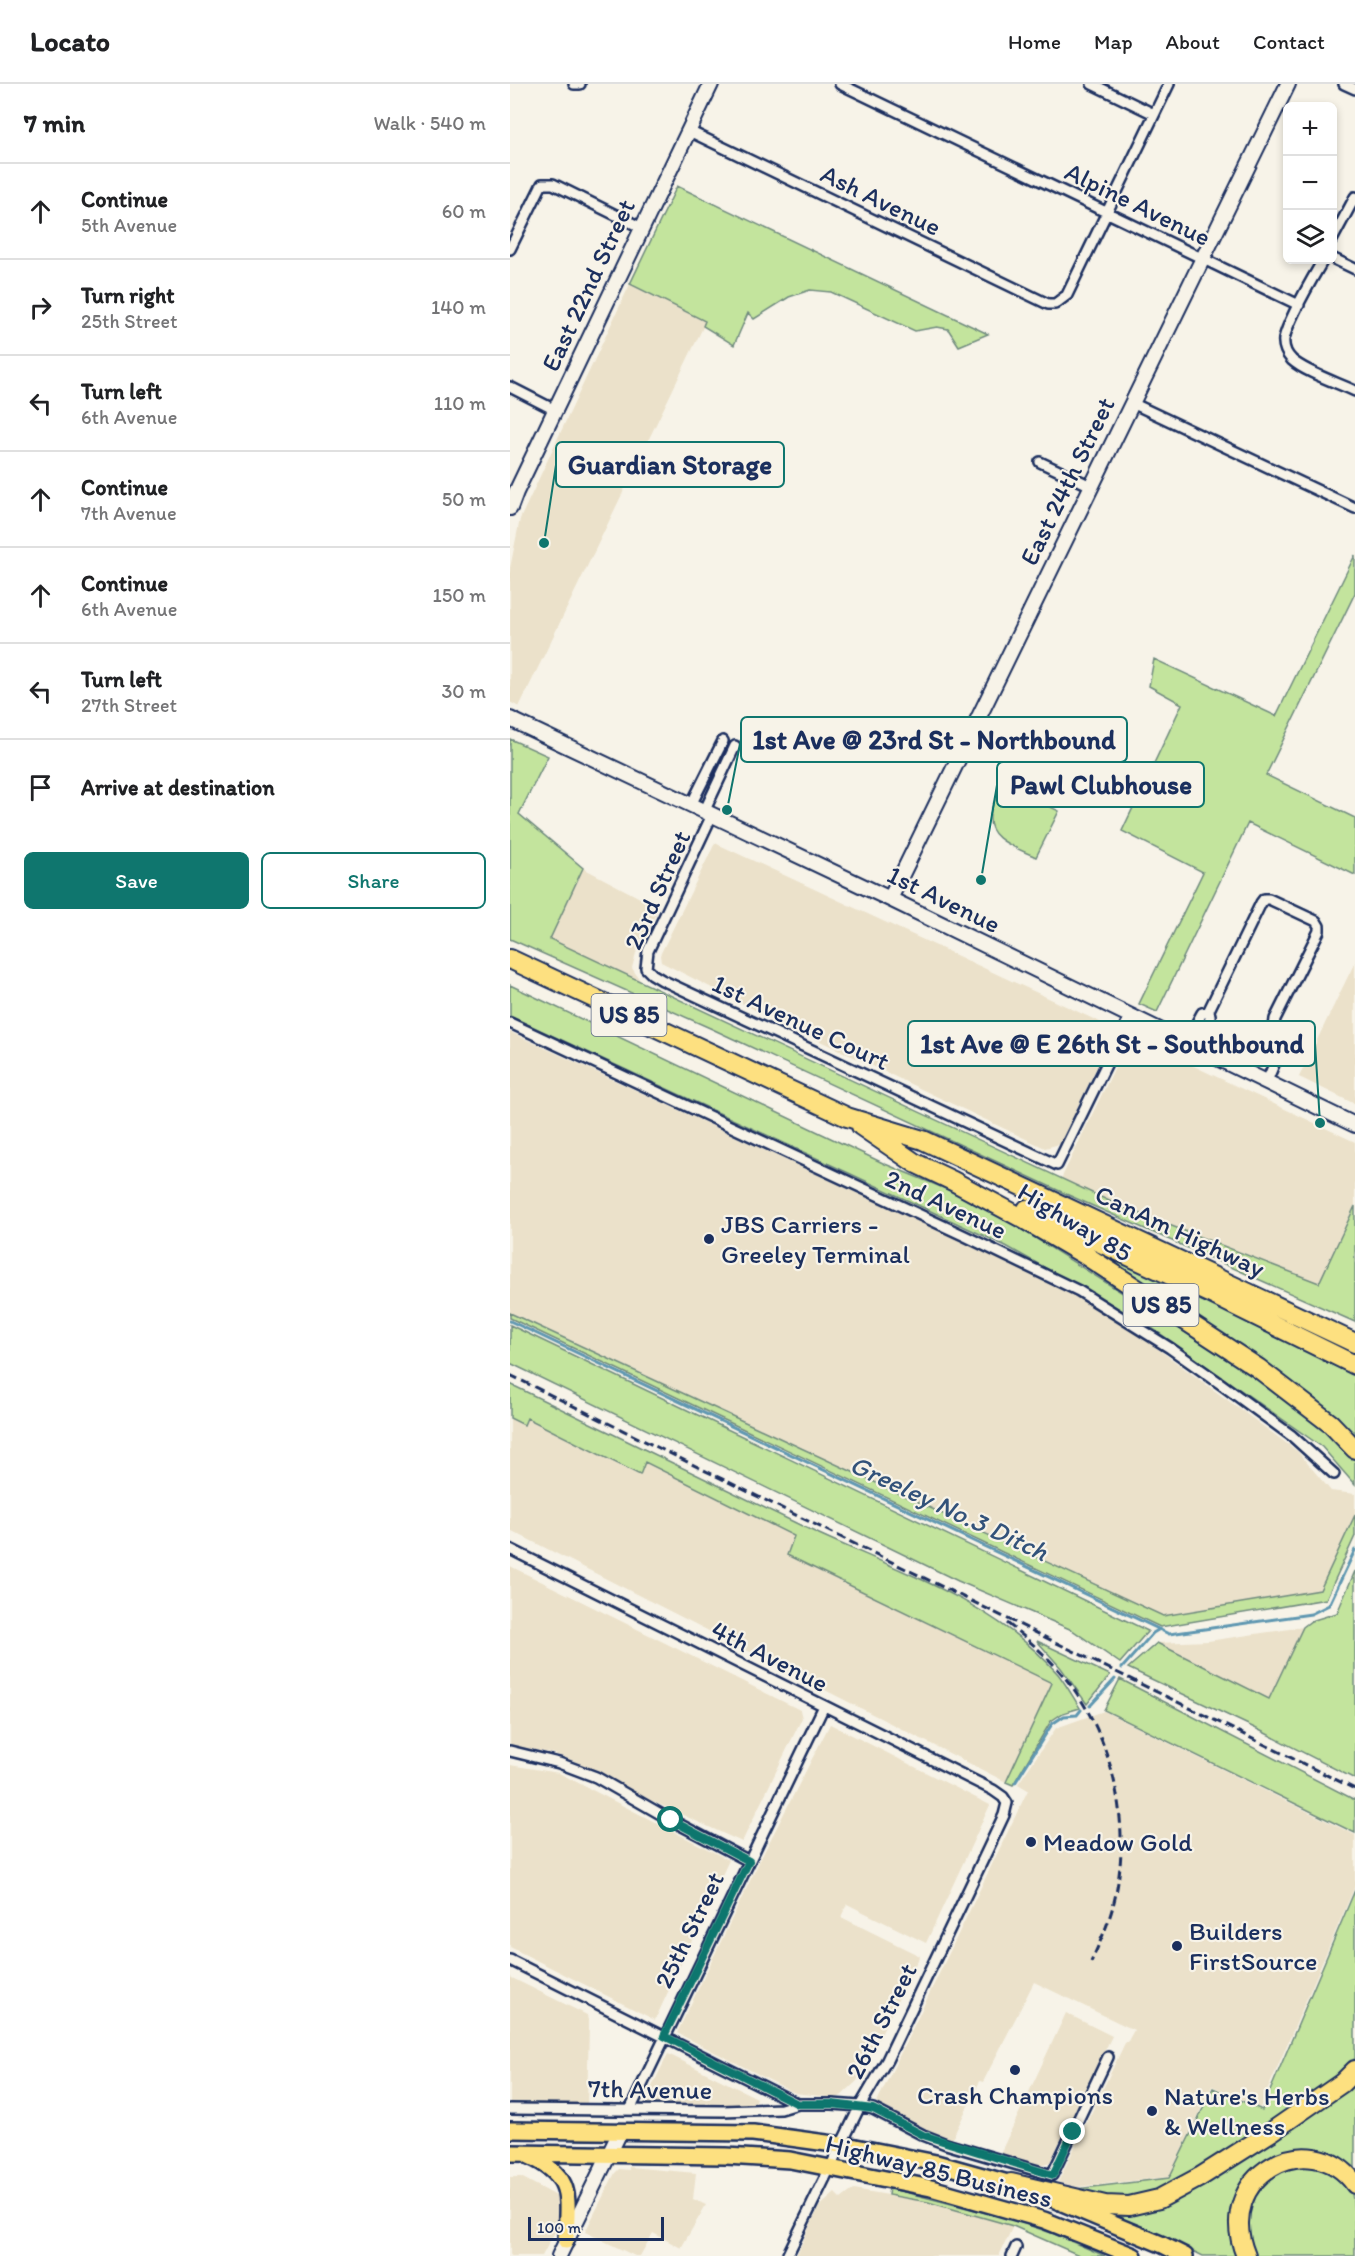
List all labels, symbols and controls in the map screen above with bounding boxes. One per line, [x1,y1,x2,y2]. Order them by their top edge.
text: Locato [30,24,110,58]
text: Home [1008,29,1061,54]
text: Map [1094,29,1133,54]
text: About [1166,29,1220,54]
text: Contact [1253,29,1325,54]
map controls [1283,102,1337,264]
button: + [1283,102,1337,156]
text: 7 min [24,107,85,139]
text: Walk · 540 m [373,111,486,135]
street label: Alpine Avenue [1060,155,1216,253]
button: − [1283,156,1337,210]
street label: Ash Avenue [816,157,946,243]
text: Continue [81,186,168,213]
street label: East 22nd Street [534,194,642,376]
icon: ahead [24,195,57,228]
text: 60 m [442,199,486,223]
button: layers [1283,210,1337,264]
text: 5th Avenue [81,213,177,237]
text: Turn right [81,282,175,309]
icon: right [24,291,57,324]
text: 140 m [431,295,486,319]
text: 25th Street [81,309,177,333]
text: Turn left [81,378,162,405]
icon: left [24,387,57,420]
text: 110 m [434,391,486,415]
street label: East 24th Street [1012,391,1122,570]
text: 6th Avenue [81,405,177,429]
callout: Guardian Storage [556,442,784,487]
text: Guardian Storage [568,448,772,481]
text: Continue [81,474,168,501]
icon: ahead [24,483,57,516]
text: 50 m [442,487,486,511]
text: 7th Avenue [81,501,177,525]
text: Continue [81,570,168,597]
icon: ahead [24,579,57,612]
text: 150 m [433,583,486,607]
text: 6th Avenue [81,597,177,621]
text: Turn left [81,666,162,693]
icon: left [24,675,57,708]
text: 30 m [441,679,486,703]
text: 27th Street [81,693,177,717]
callout: 1st Ave @ 23rd St - Northbound [741,717,1127,762]
text: 1st Ave @ 23rd St - Northbound [752,723,1116,756]
callout: Pawl Clubhouse [997,762,1204,807]
text: Pawl Clubhouse [1010,768,1192,801]
icon: arrive [24,771,57,804]
text: Arrive at destination [81,774,275,801]
street label: 23rd Street [617,825,698,955]
button: Save [24,852,249,909]
button: Share [261,852,486,909]
street label: 1st Avenue [882,858,1006,940]
street label: 1st Avenue Court [707,967,895,1077]
road number: US 85 [592,994,666,1036]
callout: 1st Ave @ E 26th St - Southbound [908,1021,1315,1066]
text: 1st Ave @ E 26th St - Southbound [920,1027,1305,1060]
street label: 2nd Avenue [880,1162,1012,1246]
street label: Highway 85 [1012,1175,1138,1269]
street label: CanAm Highway [1090,1178,1270,1284]
place label: JBS Carriers - Greeley Terminal [721,1208,910,1270]
marker: JBS Carriers - Greeley Terminal [702,1232,716,1246]
road number: US 85 [1124,1284,1198,1326]
water label: Greeley No.3 Ditch [845,1447,1054,1568]
street label: 4th Avenue [706,1613,834,1699]
route start [657,1806,683,1832]
place label: Meadow Gold [1043,1826,1193,1858]
marker: Meadow Gold [1024,1835,1038,1849]
street label: 25th Street [647,1866,731,1993]
place label: Builders FirstSource [1189,1915,1318,1977]
marker: Builders FirstSource [1170,1939,1184,1953]
street label: 26th Street [838,1958,924,2084]
marker: Crash Champions [1008,2063,1022,2077]
street label: 7th Avenue [588,2072,712,2106]
place label: Crash Champions [917,2079,1113,2111]
place label: Nature's Herbs & Wellness [1164,2080,1330,2142]
marker: Nature's Herbs & Wellness [1145,2104,1159,2118]
route end [1059,2118,1085,2144]
street label: Highway 85 Business [822,2127,1056,2215]
scale bar [528,2214,664,2242]
text: 100 m [537,2218,581,2237]

